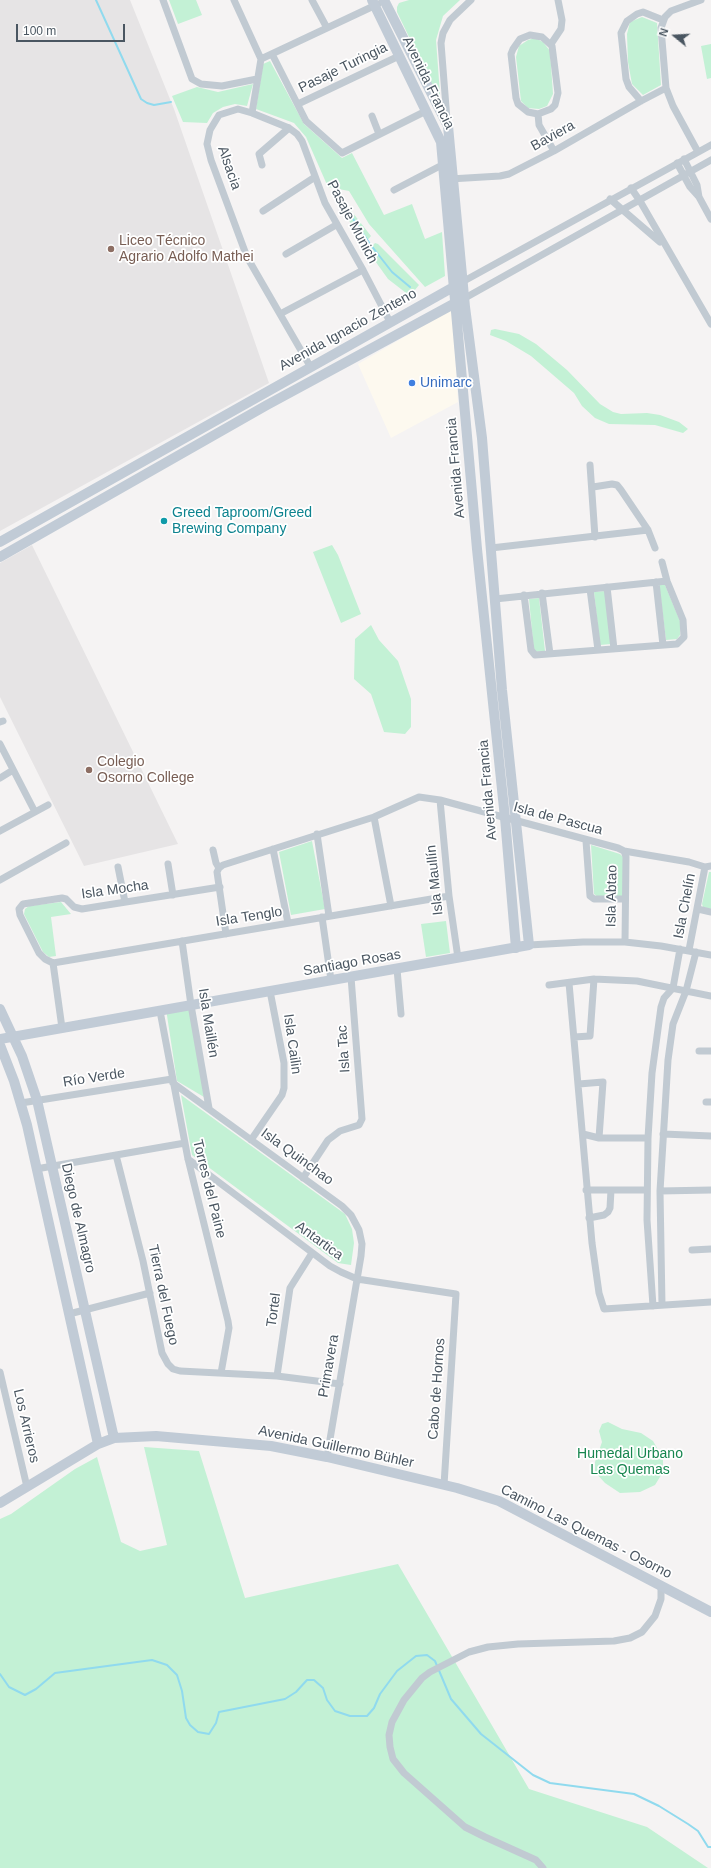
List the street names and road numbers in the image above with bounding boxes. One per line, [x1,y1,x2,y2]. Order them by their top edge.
street label: Avenida Francia [398,34,458,132]
street label: Pasaje Turingia [296,39,390,97]
street label: Baviera [528,117,578,155]
street label: Alsacia [214,144,244,192]
street label: Pasaje Munich [323,178,381,266]
street label: Avenida Ignacio Zenteno [276,285,420,375]
street label: Avenida Francia [443,417,469,519]
street label: Avenida Francia [475,739,501,841]
street label: Isla de Pascua [511,799,605,839]
street label: Isla Maullín [423,844,447,916]
street label: Isla Abtao [603,865,621,927]
street label: Isla Chelín [670,872,700,940]
street label: Isla Mocha [80,877,150,903]
street label: Isla Tenglo [215,903,283,931]
street label: Santiago Rosas [302,946,402,980]
street label: Isla Maillén [194,987,222,1059]
street label: Isla Cailin [279,1013,305,1075]
street label: Isla Tac [334,1025,354,1073]
street label: Río Verde [62,1065,126,1091]
street label: Isla Quinchao [257,1125,337,1189]
street label: Torres del Paine [189,1138,229,1240]
street label: Diego de Almagro [57,1162,99,1274]
street label: Antartica [292,1218,346,1264]
street label: Tierra del Fuego [144,1243,182,1347]
street label: Tortel [263,1292,285,1328]
street label: Primavera [315,1333,343,1399]
street label: Cabo de Hornos [425,1338,449,1440]
street label: Los Arrieros [9,1387,43,1465]
street label: Avenida Guillermo Bühler [257,1422,415,1472]
street label: Camino Las Quemas - Osorno [498,1481,674,1583]

